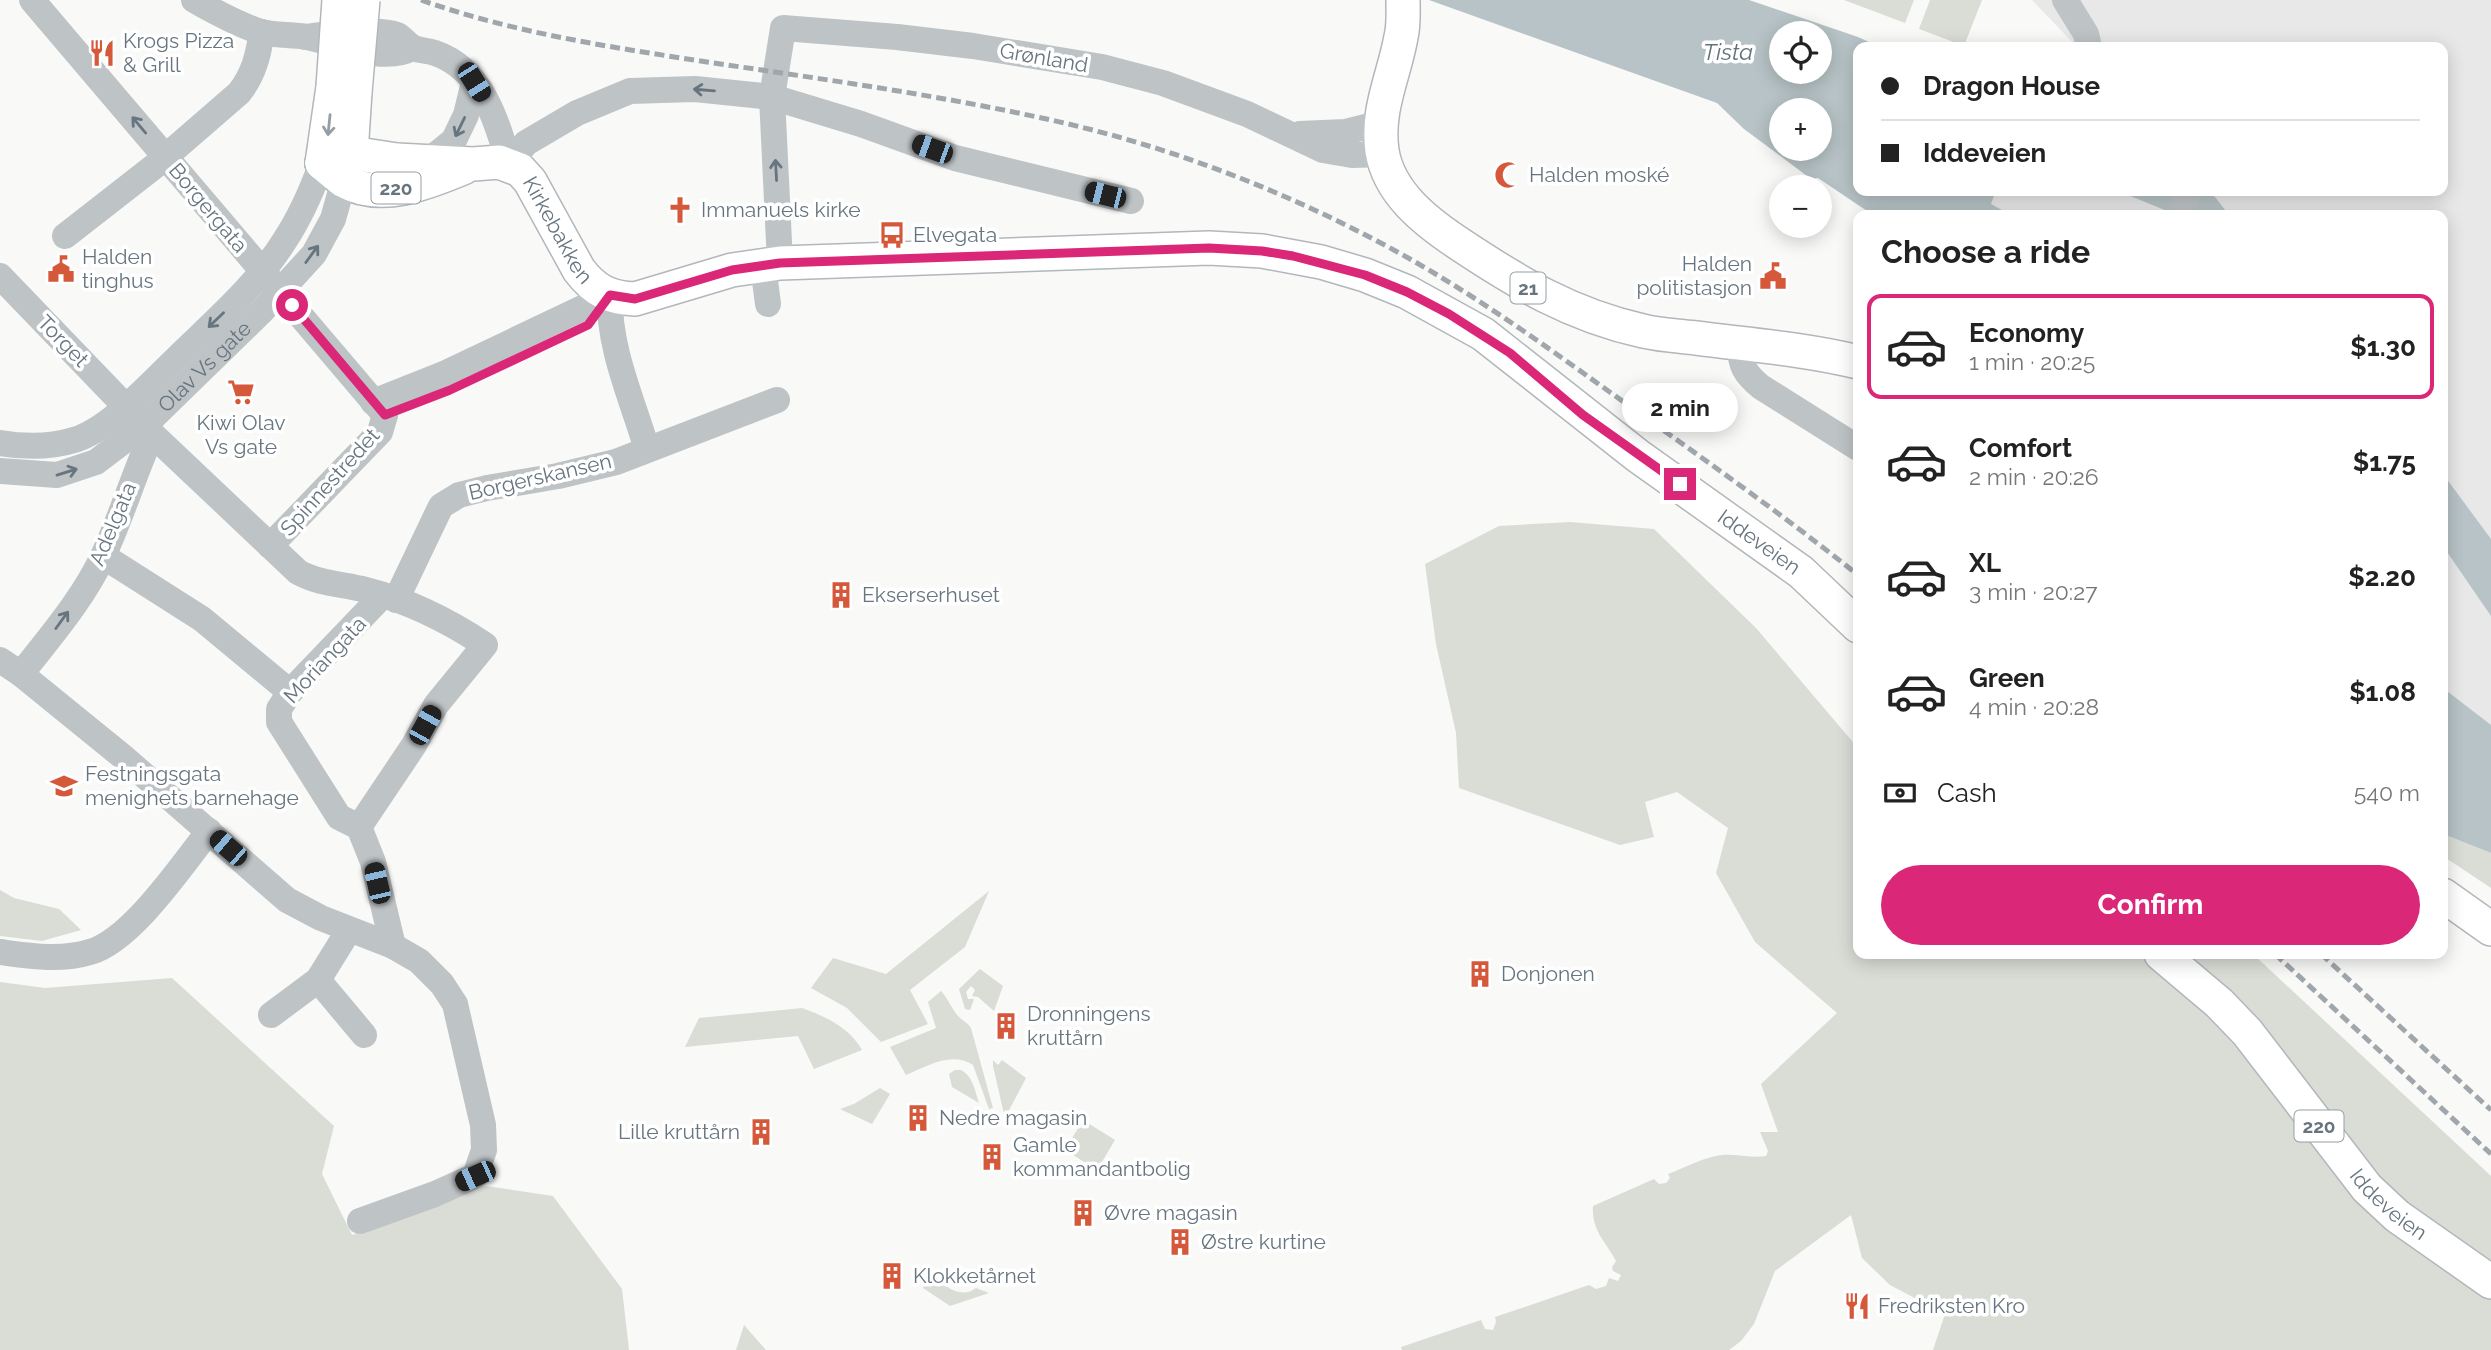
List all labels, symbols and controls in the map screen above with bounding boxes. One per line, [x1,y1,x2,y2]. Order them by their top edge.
map controls [1769,21,1832,238]
button: locate [1769,21,1832,84]
place label: Krogs Pizza & Grill [123,28,234,77]
street label: Grønland [998,37,1090,78]
restaurant icon: Krogs Pizza & Grill [87,38,117,68]
water label: Tista [1703,38,1753,65]
car [454,59,495,105]
text: Dragon House [1923,71,2100,101]
one-way arrow [693,83,716,96]
button: + [1769,98,1832,161]
one-way arrow [322,113,335,136]
one-way arrow [453,116,467,137]
one-way arrow [131,117,147,135]
car [909,132,956,166]
text: Iddeveien [1923,138,2046,168]
street label: Borgergata [164,158,253,257]
one-way arrow [769,159,782,182]
mosque icon: Halden moské [1493,160,1523,190]
place label: Halden moské [1529,162,1669,187]
road number: 220 [372,172,420,204]
street label: Kirkebakken [518,172,598,289]
button: − [1769,175,1832,238]
car [1083,180,1128,210]
church icon: Immanuels kirke [665,195,695,225]
place label: Immanuels kirke [701,197,860,222]
bus stop icon: Elvegata [877,220,907,250]
place label: Elvegata [913,222,997,247]
text: Choose a ride [1881,233,2090,270]
place label: Halden tinghus [82,244,154,293]
one-way arrow [305,245,319,264]
place label: Halden politistasjon [1636,251,1752,300]
public building icon: Halden tinghus [46,254,76,284]
public building icon: Halden politistasjon [1758,261,1788,291]
road number: 21 [1510,272,1546,304]
route start [276,289,308,321]
street label: Torget [33,310,94,372]
one-way arrow [208,312,225,329]
icon: car [1885,315,1948,378]
street label: Olav Vs gate [153,316,256,417]
text: Economy [1969,318,2084,348]
text: $1.30 [2350,332,2416,362]
text: 1 min · 20:25 [1969,348,2095,375]
supermarket icon: Kiwi Olav Vs gate [226,377,256,407]
callout: 2 min [1622,382,1738,432]
text: 2 min [1650,394,1710,421]
place label: Kiwi Olav Vs gate [197,410,285,459]
street label: Spinnestredet [275,423,384,541]
icon: car [1885,430,1948,493]
text: Comfort [1969,433,2072,463]
text: $1.75 [2353,447,2416,477]
street label: Borgerskansen [466,448,614,505]
text: 2 min · 20:26 [1969,463,2099,490]
one-way arrow [56,464,78,477]
route end [1664,468,1696,500]
street label: Adelgata [84,479,141,569]
street label: Iddeveien [1713,504,1806,580]
icon: car [1885,545,1948,608]
text: XL [1969,548,2001,578]
text: $2.20 [2348,562,2416,592]
text: 3 min · 20:27 [1969,578,2097,605]
building icon: Ekserserhuset [826,580,856,610]
place label: Ekserserhuset [862,582,1000,607]
one-way arrow [54,610,69,629]
street label: Moriangata [278,611,371,708]
icon: car [1885,660,1948,723]
text: Green [1969,663,2045,693]
text: $1.08 [2349,677,2416,707]
text: 4 min · 20:28 [1969,693,2099,720]
car [406,702,445,748]
place label: Festningsgata menighets barnehage [85,761,299,810]
school or university icon: Festningsgata menighets barnehage [49,771,79,801]
icon: cash [1881,774,1919,812]
text: Cash [1937,778,1997,808]
text: 540 m [2354,779,2420,806]
car [206,826,251,870]
car [363,860,392,906]
button: Confirm [1881,865,2420,945]
building icon: Donjonen [1465,959,1495,989]
place label: Donjonen [1501,961,1595,986]
place label: Dronningens kruttårn [1027,1001,1151,1050]
building icon: Dronningens kruttårn [991,1011,1021,1041]
building icon: Nedre magasin [903,1103,933,1133]
place label: Nedre magasin [939,1105,1087,1130]
road number: 220 [2294,1110,2344,1142]
building icon: Lille kruttårn [746,1117,776,1147]
place label: Lille kruttårn [618,1119,740,1144]
place label: Gamle kommandantbolig [1013,1132,1191,1181]
building icon: Gamle kommandantbolig [977,1142,1007,1172]
car [452,1158,499,1194]
street label: Iddeveien [2345,1164,2432,1245]
building icon: Øvre magasin [1068,1198,1098,1228]
place label: Øvre magasin [1104,1200,1238,1225]
building icon: Østre kurtine [1165,1227,1195,1257]
place label: Østre kurtine [1201,1229,1326,1254]
building icon: Klokketårnet [877,1261,907,1291]
place label: Klokketårnet [913,1263,1036,1288]
restaurant icon: Fredriksten Kro [1842,1291,1872,1321]
place label: Fredriksten Kro [1878,1293,2025,1318]

